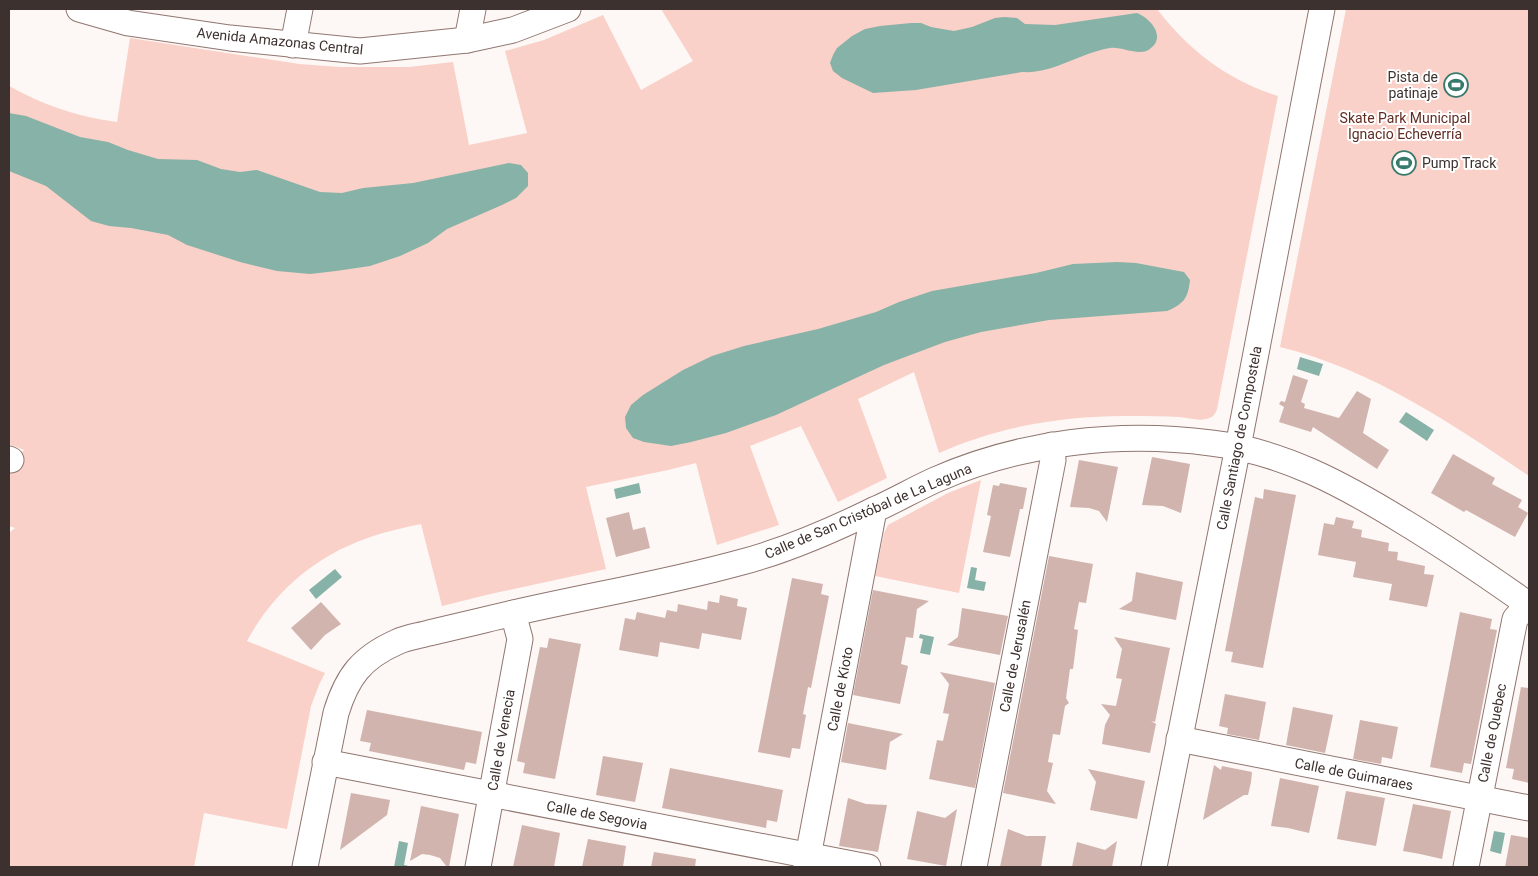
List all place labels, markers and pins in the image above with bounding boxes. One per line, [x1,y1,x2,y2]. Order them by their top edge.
place label: Pista de patinaje [1388,69,1438,101]
sports icon: Pista de patinaje [1443,72,1469,98]
sports icon: Pump Track [1391,150,1417,176]
place label: Pump Track [1422,155,1497,171]

